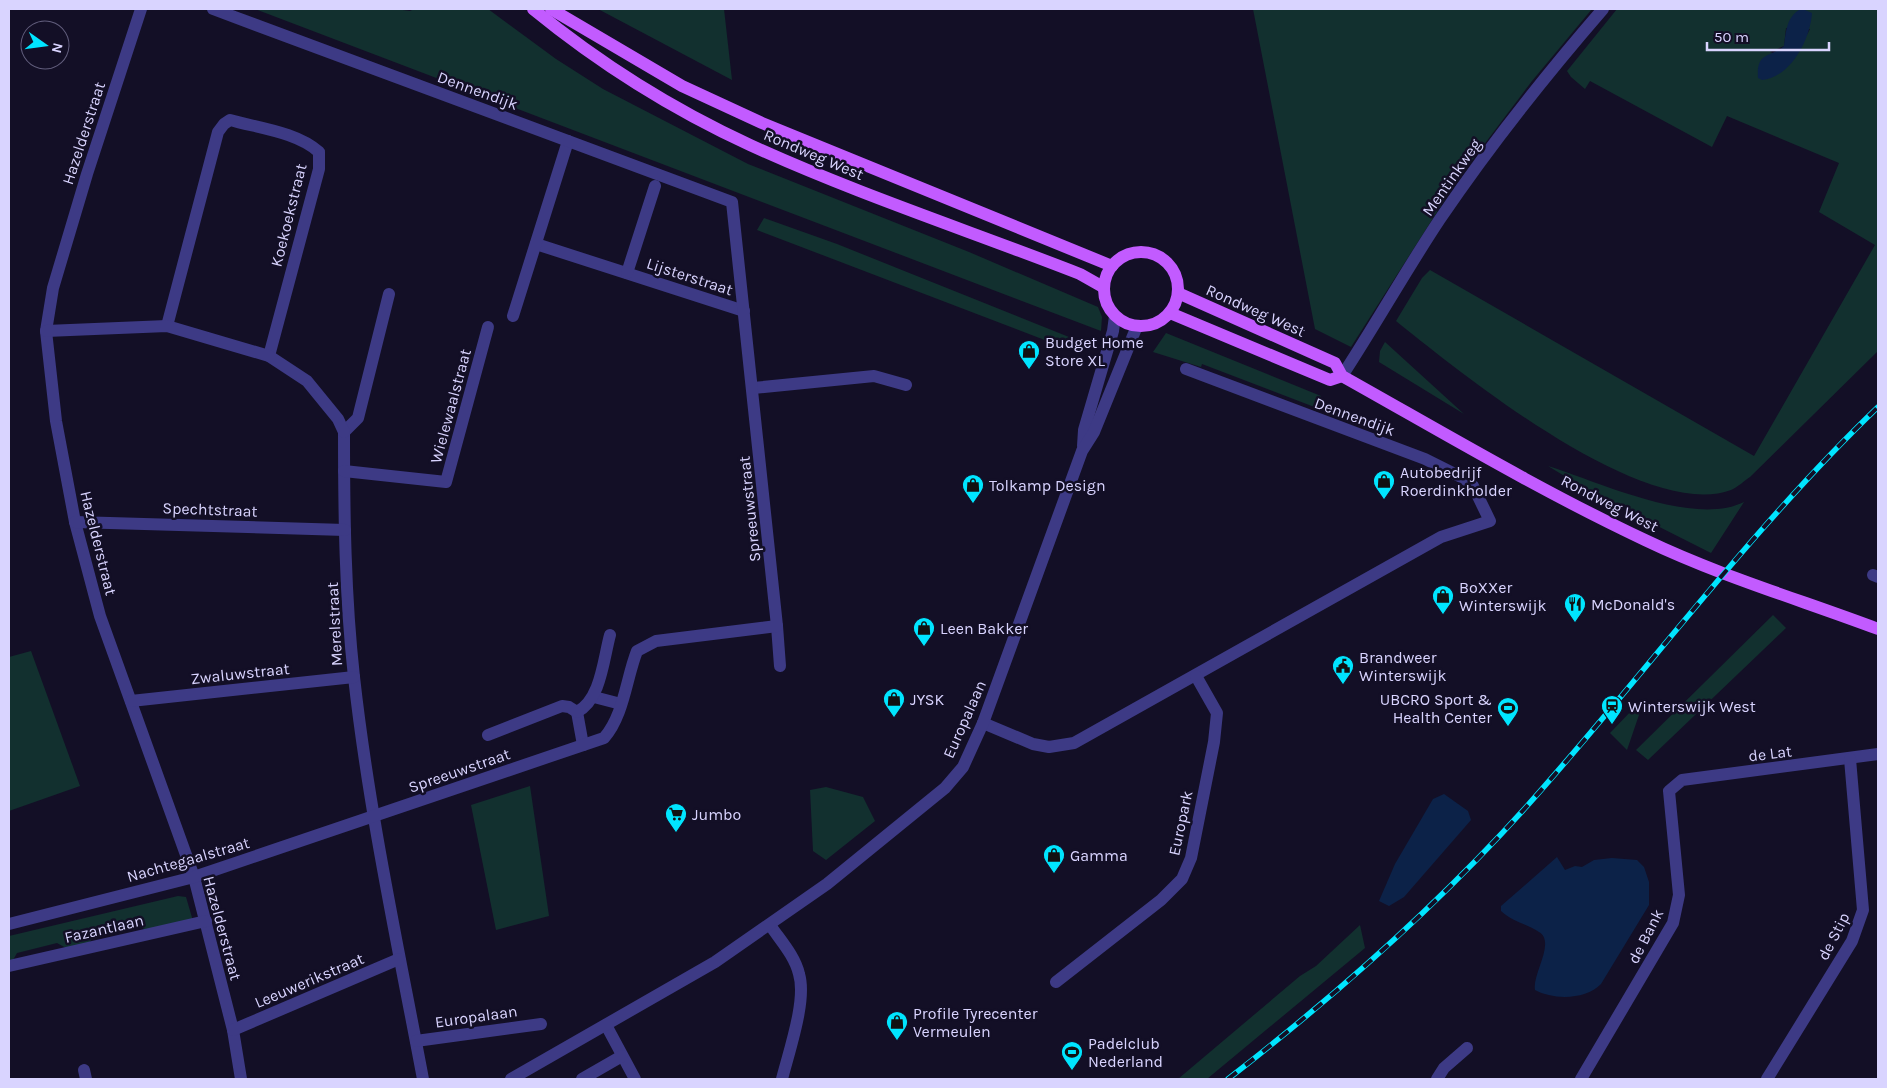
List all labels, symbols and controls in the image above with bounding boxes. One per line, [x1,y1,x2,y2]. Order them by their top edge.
north arrow [20,20,70,70]
scale bar [1707,20,1830,52]
text: 50 m [1714,28,1749,46]
text: N [48,41,67,55]
street label: Dennendijk [435,67,521,114]
street label: Hazelderstraat [58,79,109,187]
street label: Rondweg West [761,125,867,184]
street label: Mentinkweg [1418,135,1485,219]
street label: Koekoekstraat [267,162,310,269]
street label: Lijsterstraat [644,254,735,299]
street label: Rondweg West [1203,280,1308,341]
place label: Budget Home Store XL [1045,333,1144,370]
shop icon: Budget Home Store XL [1017,339,1041,370]
street label: Wielewaalstraat [426,347,475,465]
street label: Dennendijk [1312,393,1398,440]
street label: Spreeuwstraat [734,455,765,563]
place label: Autobedrijf Roerdinkholder [1400,463,1512,500]
shop icon: Autobedrijf Roerdinkholder [1372,469,1396,500]
street label: Rondweg West [1558,471,1662,536]
shop icon: Tolkamp Design [961,473,985,504]
place label: Tolkamp Design [989,476,1106,495]
street label: Hazelderstraat [76,489,121,597]
street label: Spechtstraat [162,498,258,521]
place label: BoXXer Winterswijk [1459,578,1547,615]
street label: Merelstraat [323,581,346,666]
shop icon: BoXXer Winterswijk [1431,584,1455,615]
restaurant icon: McDonald's [1563,592,1587,623]
place label: McDonald's [1591,595,1675,614]
shop icon: Leen Bakker [912,616,936,647]
place label: Leen Bakker [940,619,1028,638]
place label: Brandweer Winterswijk [1359,648,1447,685]
public building icon: Brandweer Winterswijk [1331,654,1355,685]
street label: Zwaluwstraat [190,659,291,688]
street label: Europalaan [939,677,990,761]
shop icon: JYSK [882,687,906,718]
place label: JYSK [910,690,944,709]
place label: UBCRO Sport & Health Center [1380,690,1492,727]
station icon: Winterswijk West [1600,694,1624,725]
sports icon: UBCRO Sport & Health Center [1496,696,1520,727]
place label: Winterswijk West [1628,697,1756,716]
street label: de Lat [1747,741,1793,766]
street label: Spreeuwstraat [406,744,513,797]
street label: Europark [1164,789,1197,857]
supermarket icon: Jumbo [664,802,688,833]
place label: Jumbo [692,805,741,824]
street label: Nachtegaalstraat [125,833,252,886]
shop icon: Gamma [1042,843,1066,874]
place label: Gamma [1070,846,1128,865]
street label: Hazelderstraat [199,874,246,982]
street label: de Bank [1624,906,1667,967]
street label: de Stip [1813,909,1854,963]
street label: Fazantlaan [63,910,146,947]
street label: Leeuwerikstraat [252,949,367,1012]
street label: Europalaan [434,1001,519,1032]
place label: Profile Tyrecenter Vermeulen [913,1004,1038,1041]
shop icon: Profile Tyrecenter Vermeulen [885,1010,909,1041]
place label: Padelclub Nederland [1088,1034,1163,1071]
sports icon: Padelclub Nederland [1060,1040,1084,1071]

